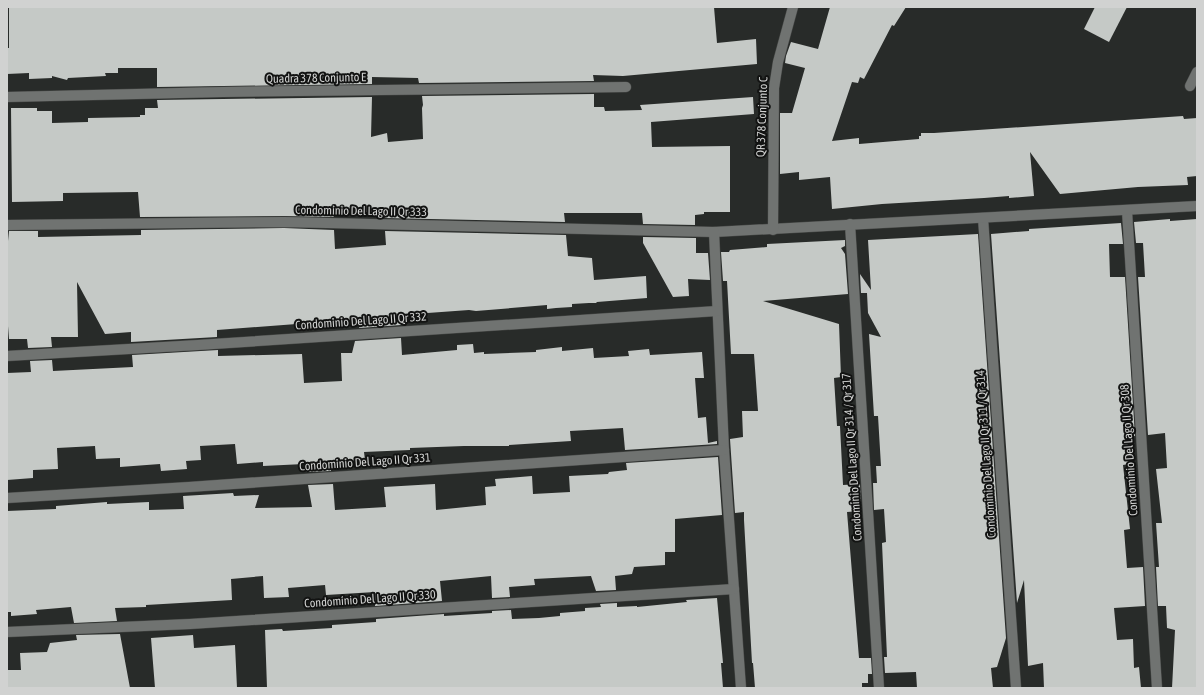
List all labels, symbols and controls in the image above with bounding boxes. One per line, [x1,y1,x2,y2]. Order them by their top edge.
street label: Quadra 378 Conjunto E [266,70,366,86]
street label: QR 378 Conjunto C [754,76,770,157]
street label: Condomínio Del Lago II Qr 333 [295,203,427,219]
street label: Condomínio Del Lago II Qr 332 [295,309,427,333]
street label: Condomínio Del Lago II Qr 311 / Qr 314 [973,369,999,538]
street label: Condomínio Del Lago II Qr 314 / Qr 317 [839,372,865,541]
street label: Condomínio Del Lago II Qr 308 [1117,383,1141,516]
street label: Condomínio Del Lago II Qr 331 [299,450,432,474]
street label: Condomínio Del Lago II Qr 330 [304,587,437,611]

